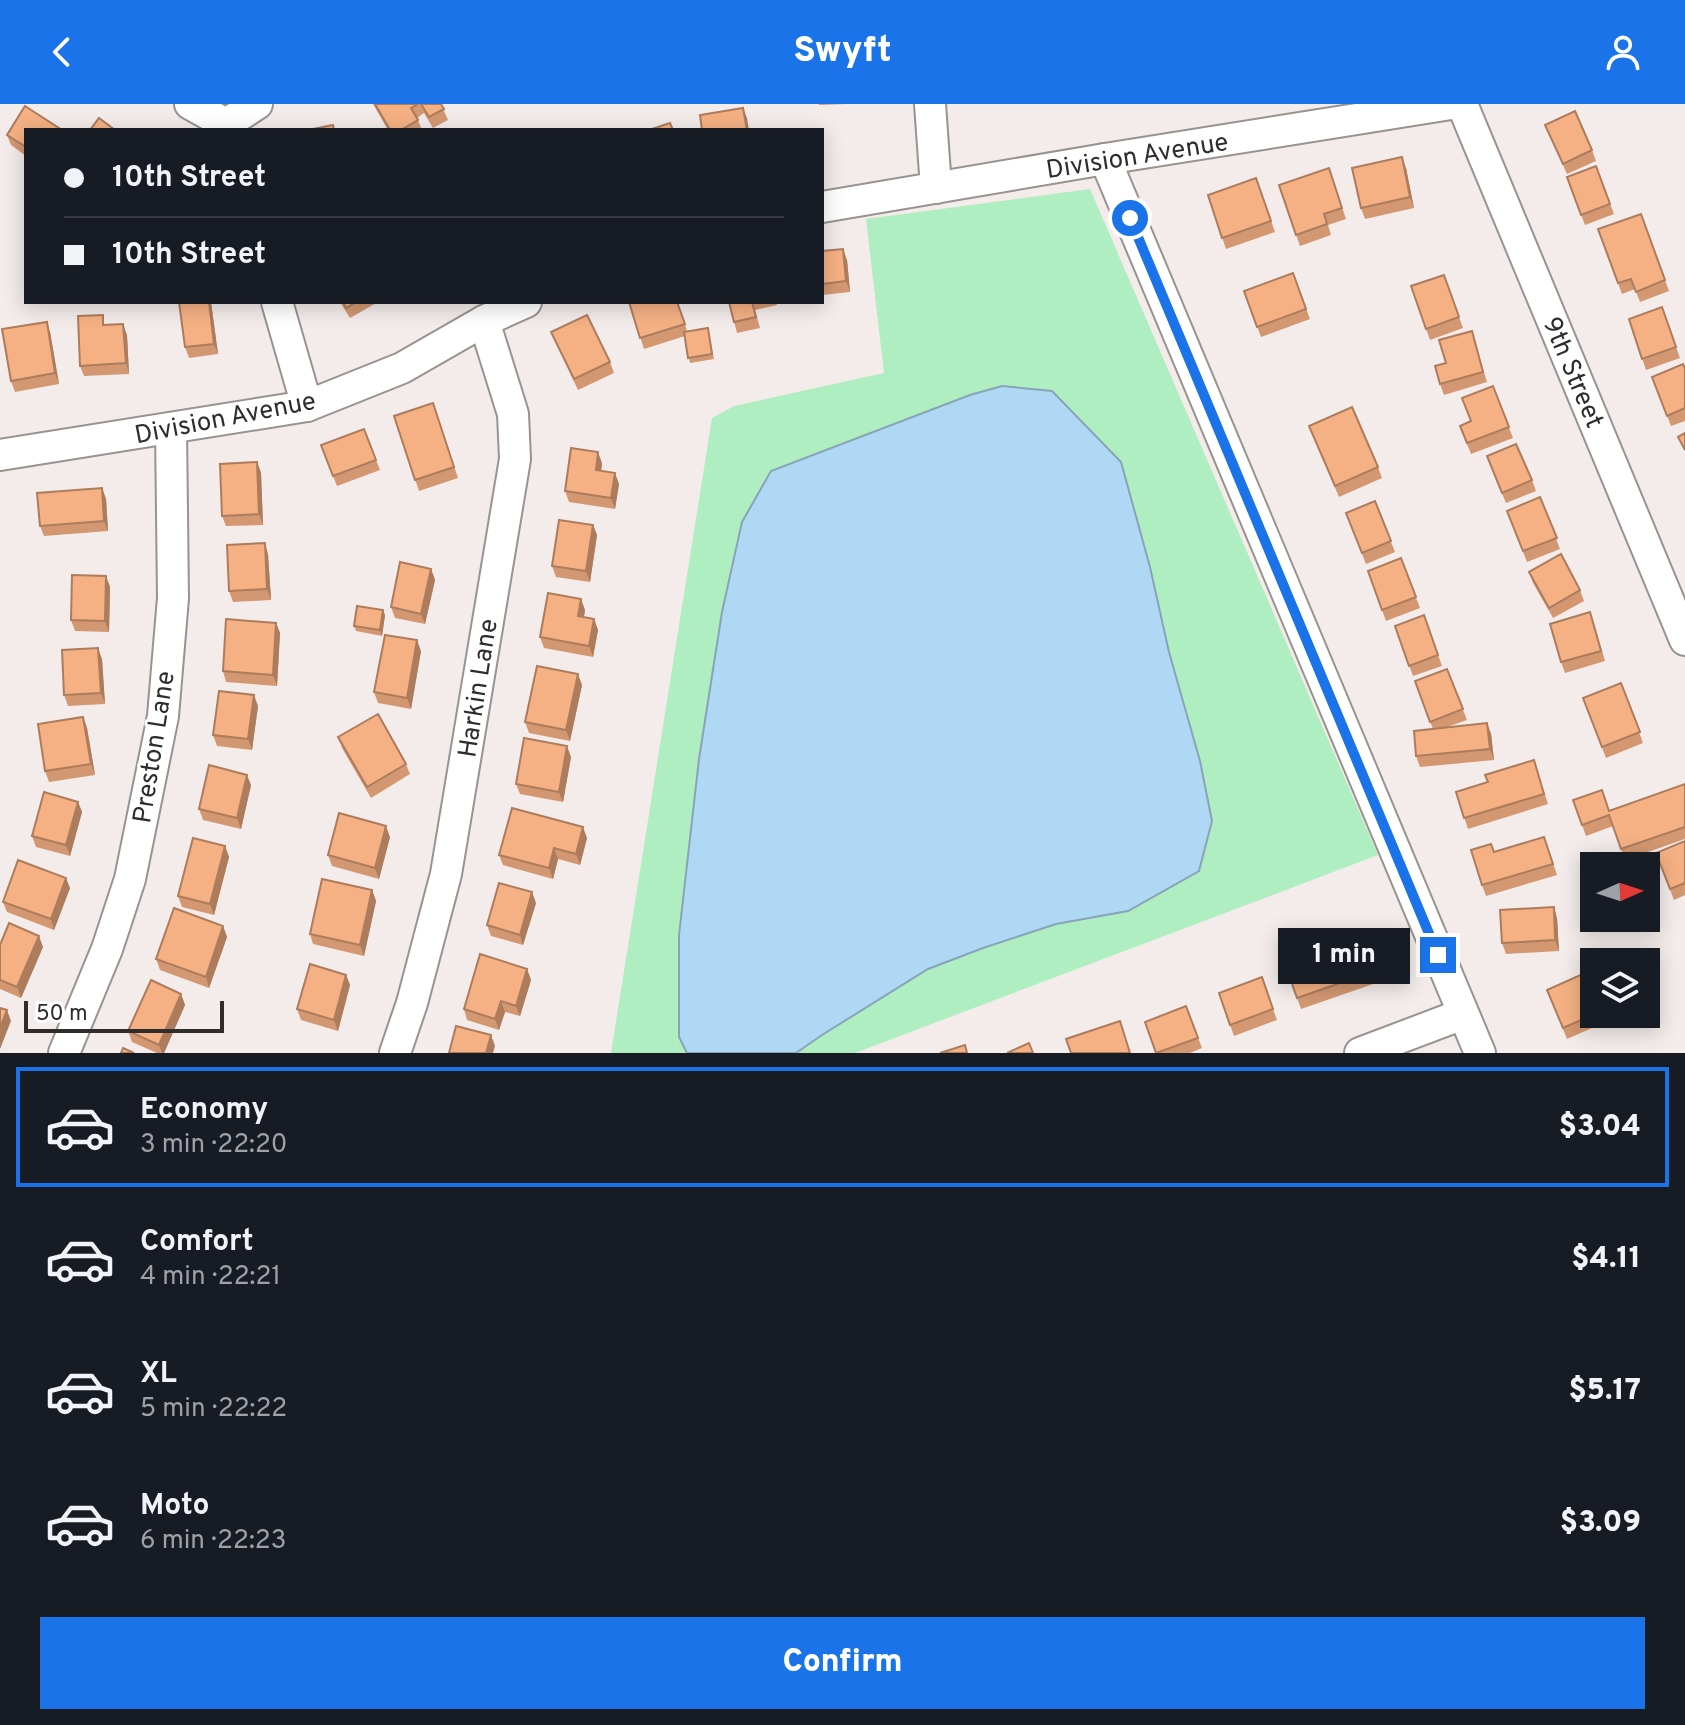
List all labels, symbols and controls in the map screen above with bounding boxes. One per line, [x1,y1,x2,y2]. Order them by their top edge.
text: Swyft [794,29,891,75]
icon: back [40,30,84,74]
icon: person [1601,30,1645,74]
street label: Division Avenue [1044,127,1231,188]
text: 10th Street [112,160,266,197]
route start [1112,200,1148,236]
text: 10th Street [112,237,266,274]
street label: 9th Street [1534,313,1610,433]
street label: Division Avenue [132,386,319,453]
street label: Harkin Lane [452,617,507,760]
street label: Preston Lane [127,669,184,826]
north arrow [1580,852,1660,932]
map controls [1580,852,1660,1028]
callout: 1 min [1278,927,1410,983]
route end [1420,937,1456,973]
text: 1 min [1312,939,1376,972]
button: layers [1580,948,1660,1028]
scale bar [24,997,224,1033]
text: 50 m [36,1001,88,1028]
icon: car [44,1091,116,1163]
text: Economy [140,1092,268,1129]
text: $3.04 [1559,1109,1641,1146]
text: 3 min · 22:20 [140,1129,288,1162]
icon: car [44,1223,116,1295]
text: Comfort [140,1224,253,1261]
text: $4.11 [1571,1241,1641,1278]
text: 4 min · 22:21 [140,1261,281,1294]
icon: car [44,1355,116,1427]
text: XL [140,1356,177,1393]
text: $5.17 [1569,1373,1641,1410]
text: 5 min · 22:22 [140,1393,287,1426]
icon: car [44,1487,116,1559]
text: Moto [140,1488,210,1525]
text: $3.09 [1560,1505,1641,1542]
text: 6 min · 22:23 [140,1525,286,1558]
button: Confirm [40,1617,1645,1709]

